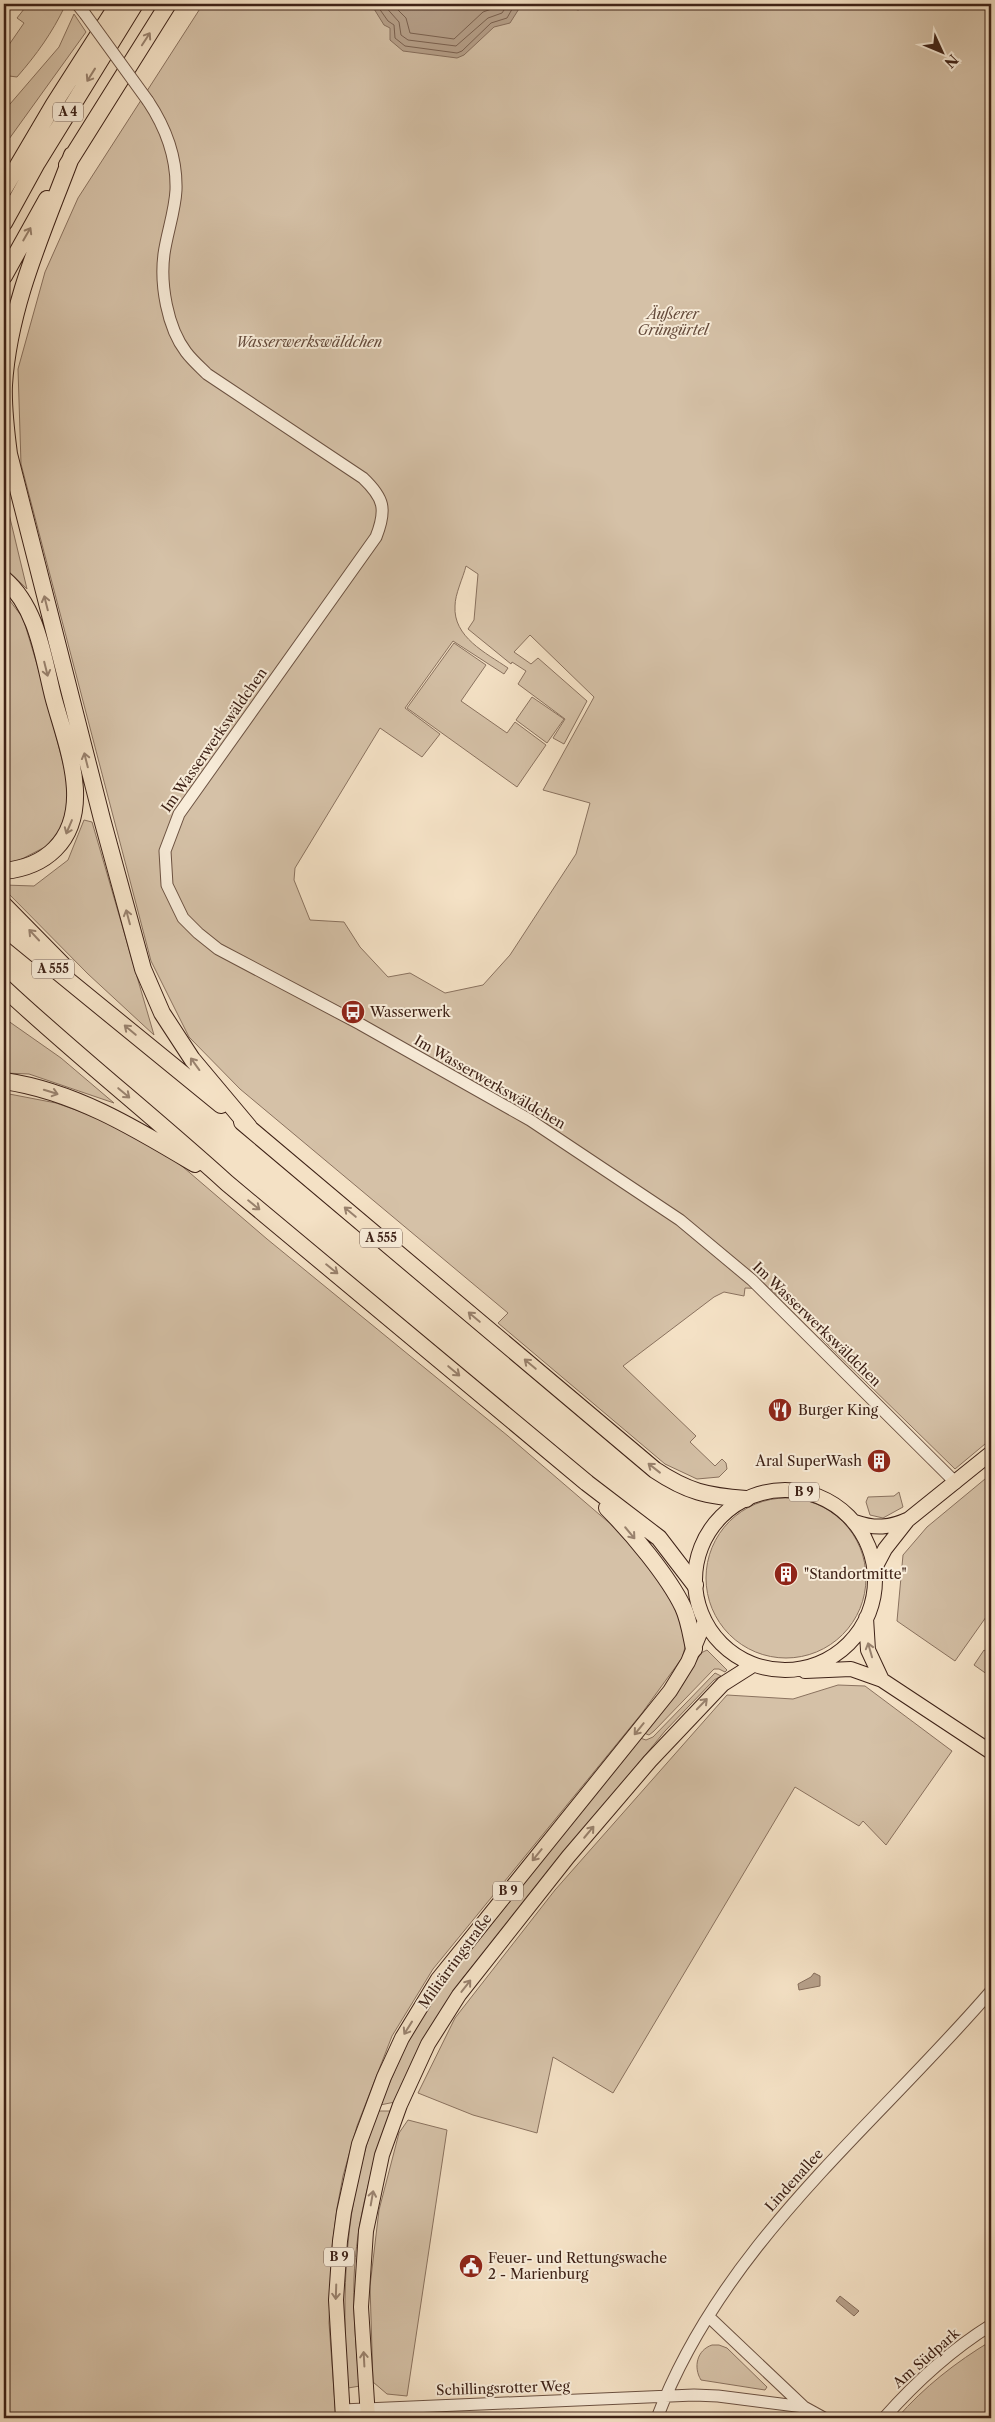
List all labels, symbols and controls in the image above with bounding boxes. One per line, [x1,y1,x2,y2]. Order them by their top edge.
north arrow [918,28,968,78]
one-way arrow [141,33,151,47]
text: N [941,50,962,72]
one-way arrow [86,67,96,81]
road number: A 4 [53,102,83,121]
one-way arrow [23,227,33,241]
park label: Äußerer Grüngürtel [637,305,710,339]
park label: Wasserwerkswäldchen [236,333,382,351]
one-way arrow [41,595,50,611]
one-way arrow [42,660,52,676]
street label: Im Wasserwerkswäldchen [157,664,271,816]
one-way arrow [81,753,91,769]
one-way arrow [63,819,73,834]
one-way arrow [122,910,132,926]
one-way arrow [28,929,40,941]
road number: A 555 [32,960,74,979]
bus stop icon: Wasserwerk [340,999,366,1025]
place label: Wasserwerk [369,1003,451,1021]
one-way arrow [124,1025,137,1036]
street label: Im Wasserwerkswäldchen [411,1031,569,1133]
one-way arrow [190,1057,200,1071]
one-way arrow [117,1087,130,1098]
one-way arrow [43,1088,59,1098]
one-way arrow [247,1199,260,1210]
one-way arrow [344,1207,357,1218]
road number: A 555 [360,1228,402,1248]
street label: Im Wasserwerkswäldchen [749,1258,885,1390]
one-way arrow [325,1264,338,1275]
one-way arrow [468,1311,481,1323]
one-way arrow [523,1358,536,1369]
one-way arrow [448,1365,461,1377]
restaurant icon: Burger King [767,1397,793,1423]
place label: Burger King [798,1401,879,1419]
building icon: Aral SuperWash [866,1448,892,1474]
place label: Aral SuperWash [755,1452,862,1470]
one-way arrow [648,1463,661,1474]
road number: B 9 [789,1482,819,1501]
one-way arrow [624,1526,636,1539]
building icon: "Standortmitte" [773,1561,799,1587]
place label: "Standortmitte" [804,1565,907,1583]
one-way arrow [864,1643,874,1659]
one-way arrow [696,1698,708,1710]
one-way arrow [633,1722,644,1735]
one-way arrow [584,1826,595,1839]
one-way arrow [531,1849,542,1862]
road number: B 9 [493,1882,523,1900]
street label: Militärringstraße [414,1910,496,2012]
one-way arrow [460,1980,471,1993]
one-way arrow [403,2020,413,2034]
street label: Lindenallee [761,2145,827,2215]
one-way arrow [368,2190,378,2206]
road number: B 9 [324,2248,354,2266]
place label: Feuer- und Rettungswache 2 - Marienburg [488,2249,667,2283]
public building icon: Feuer- und Rettungswache 2 - Marienburg [458,2253,484,2279]
one-way arrow [332,2284,341,2300]
street label: Am Südpark [888,2324,964,2393]
one-way arrow [359,2352,368,2368]
street label: Schillingsrotter Weg [436,2377,571,2399]

